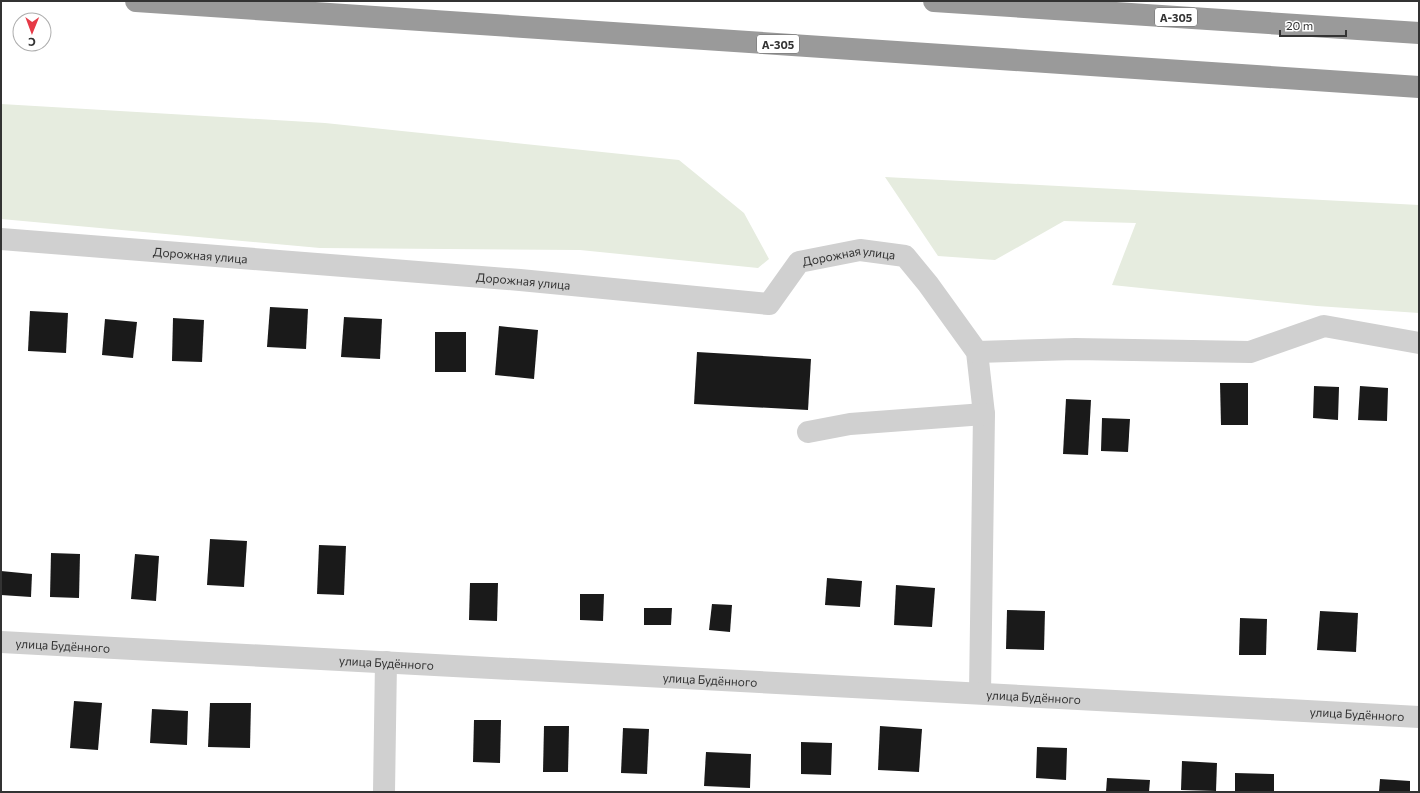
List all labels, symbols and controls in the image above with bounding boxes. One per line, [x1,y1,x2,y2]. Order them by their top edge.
road number: А-305 [1155,8,1197,26]
north arrow [12,12,52,52]
scale bar [1280,12,1346,38]
text: 20 m [1286,18,1313,32]
road number: А-305 [757,35,799,53]
text: С [27,36,36,49]
street label: Дорожная улица [801,243,896,268]
street label: Дорожная улица [153,244,248,265]
street label: Дорожная улица [476,270,571,292]
street label: улица Будённого [15,636,111,655]
street label: улица Будённого [339,653,434,672]
street label: улица Будённого [662,670,758,689]
street label: улица Будённого [986,687,1081,706]
street label: улица Будённого [1309,704,1405,723]

